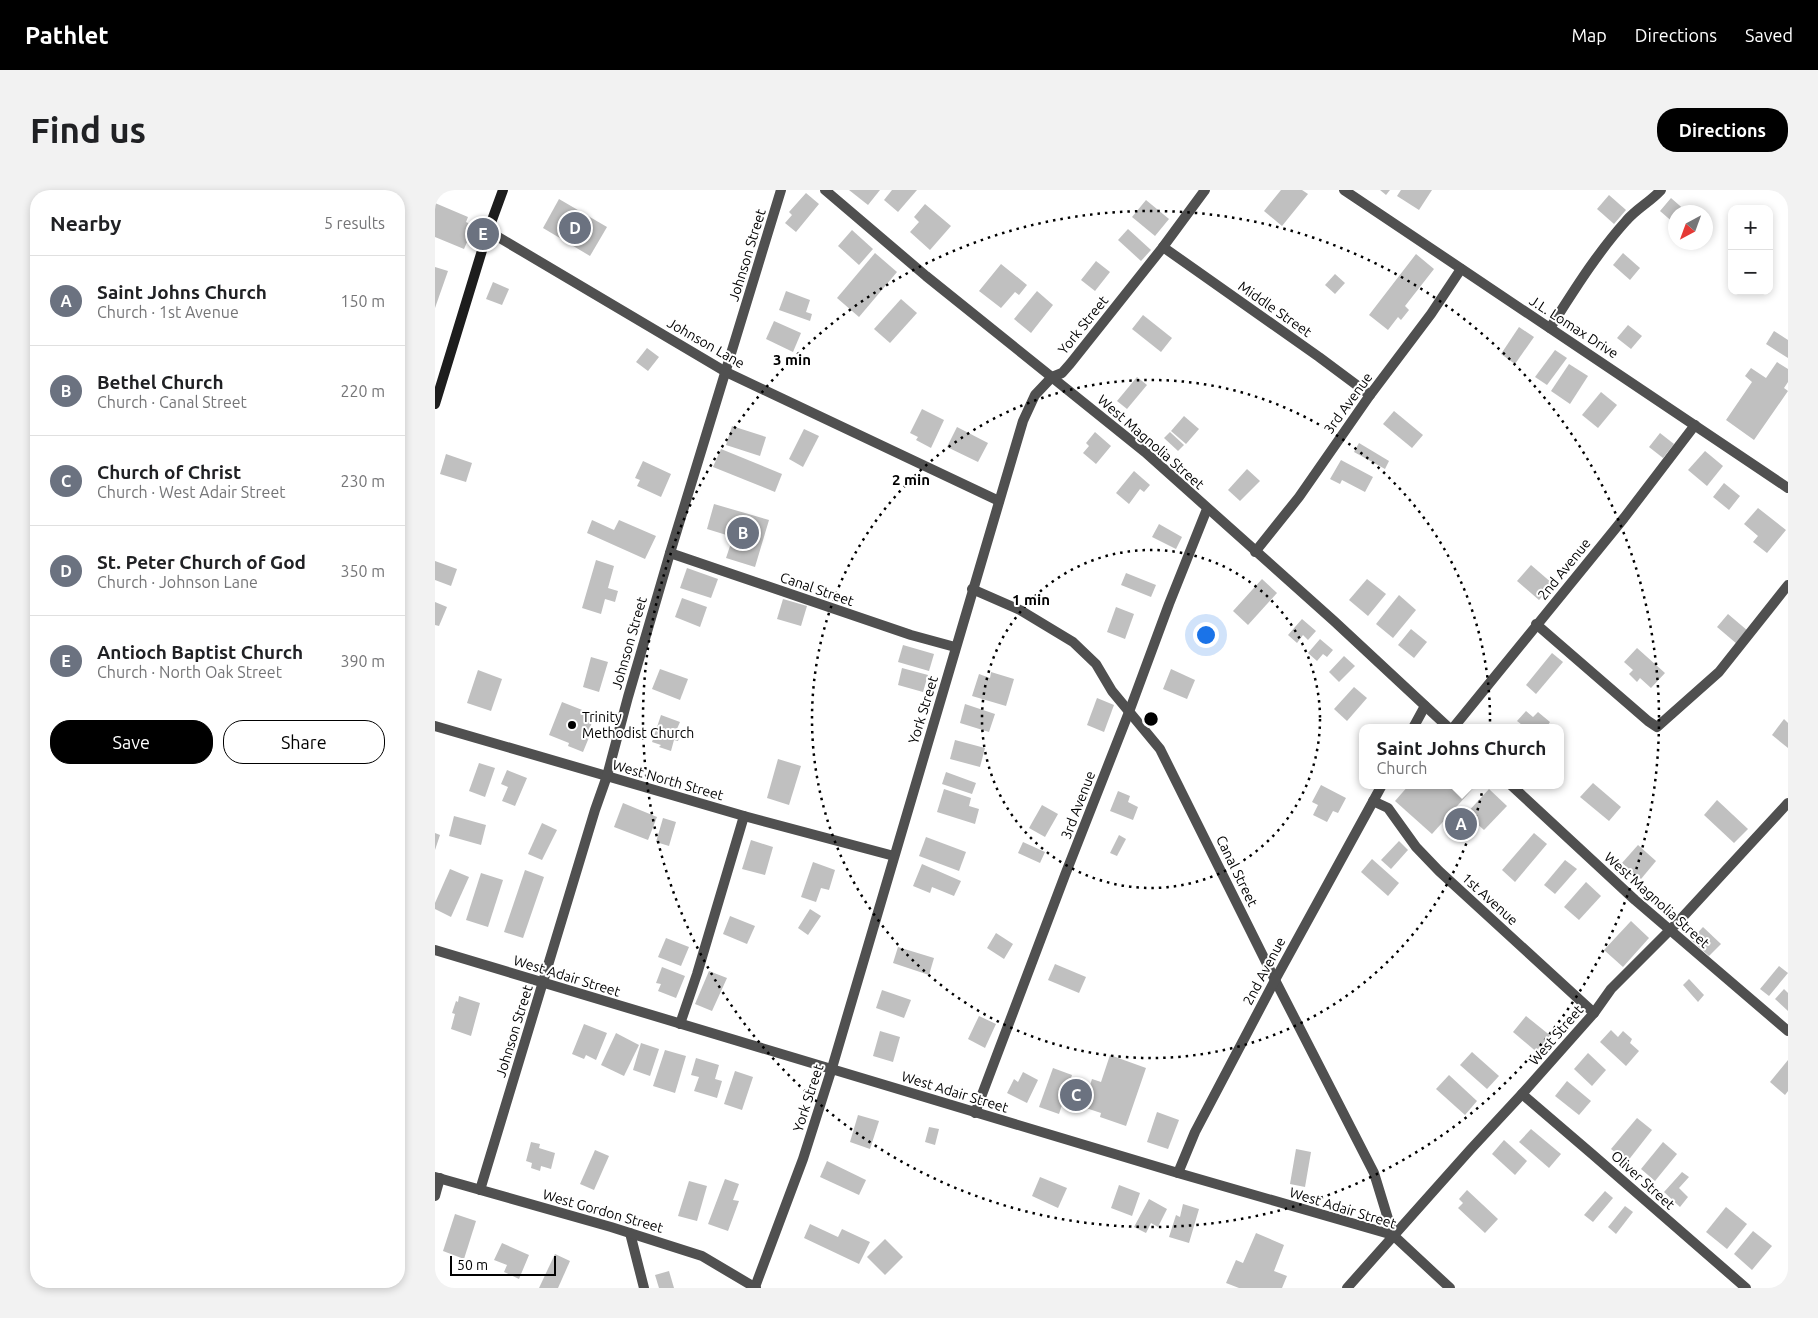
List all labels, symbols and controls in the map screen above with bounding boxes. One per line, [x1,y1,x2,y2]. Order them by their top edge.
text: Pathlet [25,22,109,49]
text: Map [1571,25,1607,45]
text: Directions [1635,25,1717,45]
text: Saved [1745,25,1793,45]
button: Directions [1657,108,1788,152]
text: Find us [30,110,146,150]
north arrow [1668,205,1713,250]
map controls [1728,205,1773,295]
button: + [1728,205,1773,250]
street label: Johnson Street [725,206,769,303]
pin: D [559,209,591,247]
text: Nearby [50,211,121,235]
text: 5 results [324,214,385,232]
pin: E [467,215,499,253]
button: − [1728,250,1773,295]
street label: Middle Street [1235,278,1315,340]
text: Saint Johns Church [97,281,267,303]
text: A [60,292,72,310]
text: 150 m [340,292,385,310]
street label: York Street [1055,292,1112,357]
street label: J.L. Lomax Drive [1527,292,1621,362]
text: Church · 1st Avenue [97,303,239,321]
street label: Johnson Lane [665,314,747,372]
text: 3 min [773,351,811,368]
street label: 3rd Avenue [1320,369,1376,437]
text: Bethel Church [97,371,224,393]
text: B [61,382,71,400]
text: 220 m [340,382,385,400]
street label: West Magnolia Street [1095,392,1208,493]
text: Church · Canal Street [97,393,247,411]
text: Church of Christ [97,461,241,483]
text: 2 min [892,471,930,488]
text: C [61,472,71,490]
text: 230 m [340,472,385,490]
text: Church · West Adair Street [97,483,286,501]
pin: B [727,514,759,552]
street label: 2nd Avenue [1534,535,1594,603]
text: St. Peter Church of God [97,551,306,573]
text: D [60,562,72,580]
text: 350 m [340,562,385,580]
street label: Canal Street [778,569,856,609]
text: Church · Johnson Lane [97,573,258,591]
text: 1 min [1012,591,1050,608]
street label: Johnson Street [608,594,650,691]
your location [1193,622,1219,648]
text: Antioch Baptist Church [97,641,303,663]
text: E [61,652,71,670]
text: 390 m [340,652,385,670]
text: Church · North Oak Street [97,663,282,681]
street label: York Street [905,674,941,746]
place label: Trinity Methodist Church [582,709,694,741]
centre of rings [1142,710,1160,728]
marker: Trinity Methodist Church [566,719,578,731]
button: Save [50,720,213,764]
button: Share [223,720,385,764]
popup [1359,724,1564,789]
text: Saint Johns Church [1377,737,1546,759]
street label: West North Street [611,757,726,804]
text: Church [1377,759,1427,777]
street label: 3rd Avenue [1058,769,1098,841]
pin: A [1445,805,1477,843]
street label: Canal Street [1213,833,1261,910]
street label: West Magnolia Street [1601,849,1713,952]
street label: 1st Avenue [1459,870,1521,928]
street label: 2nd Avenue [1239,934,1289,1008]
street label: West Adair Street [512,952,623,1000]
street label: Johnson Street [492,982,536,1079]
street label: West Street [1526,1001,1587,1068]
street label: York Street [790,1062,827,1134]
street label: West Adair Street [900,1068,1011,1116]
pin: C [1060,1076,1092,1114]
street label: Oliver Street [1608,1147,1678,1213]
street label: West Adair Street [1288,1184,1399,1232]
street label: West Gordon Street [541,1186,666,1236]
scale bar [450,1253,556,1276]
text: 50 m [457,1257,488,1273]

